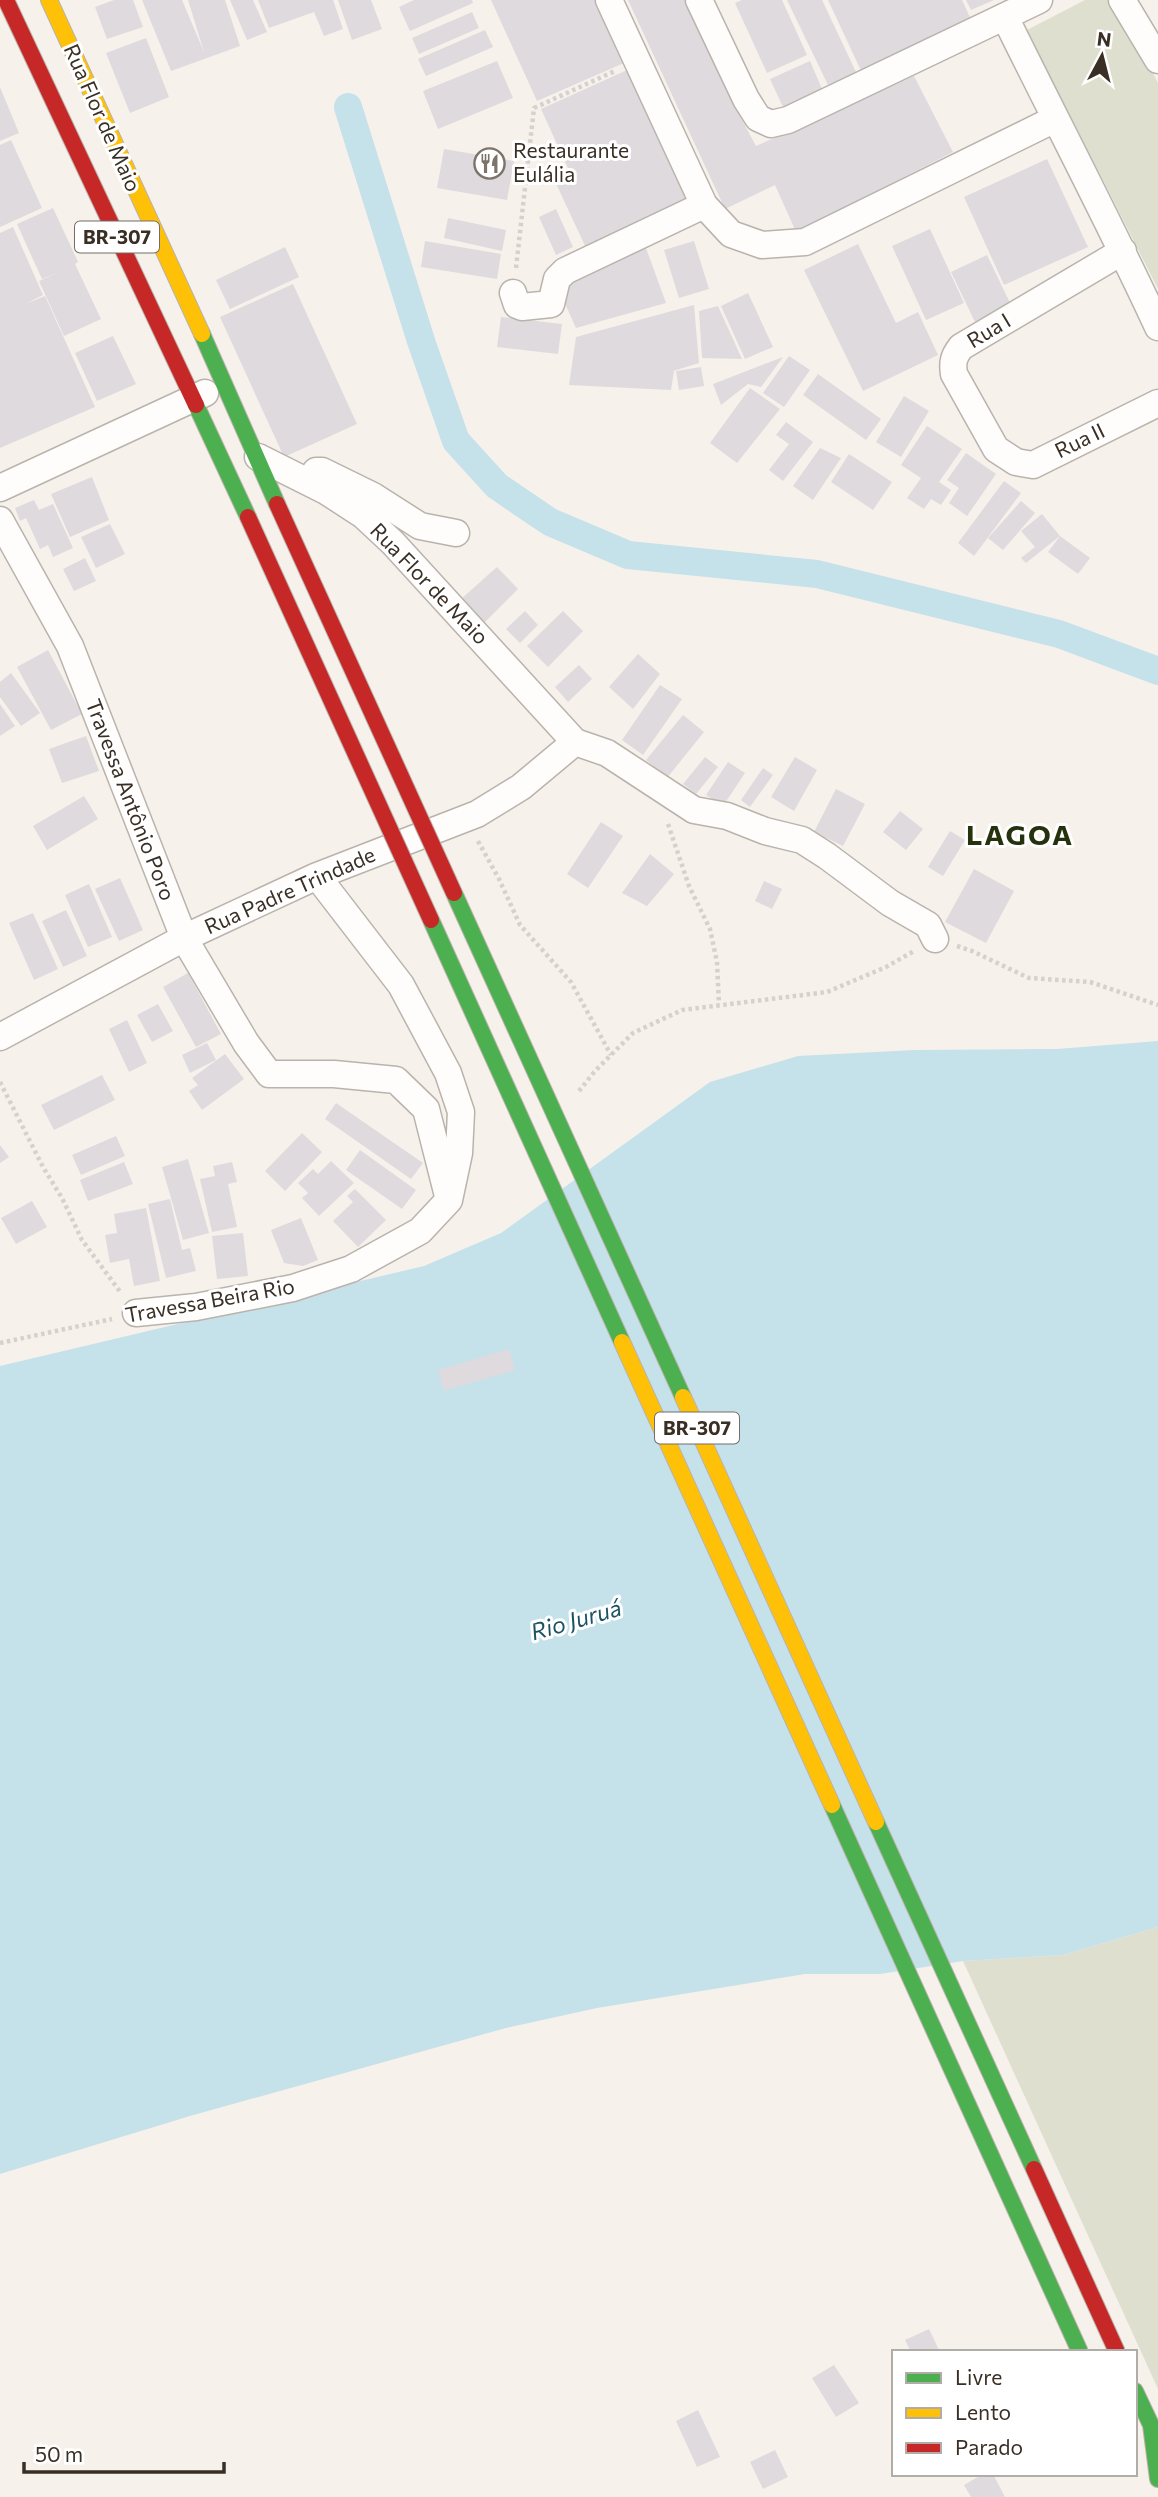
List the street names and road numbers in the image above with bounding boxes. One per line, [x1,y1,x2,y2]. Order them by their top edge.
street label: Rua Flor de Maio [60,40,147,195]
road number: BR-307 [75,221,159,252]
street label: Rua I [962,307,1015,352]
street label: Rua II [1050,417,1108,462]
street label: Rua Flor de Maio [366,517,494,649]
street label: Travessa Antônio Poro [81,695,181,904]
street label: Rua Padre Trindade [200,841,378,938]
street label: Travessa Beira Rio [123,1272,296,1327]
road number: BR-307 [655,1412,739,1444]

